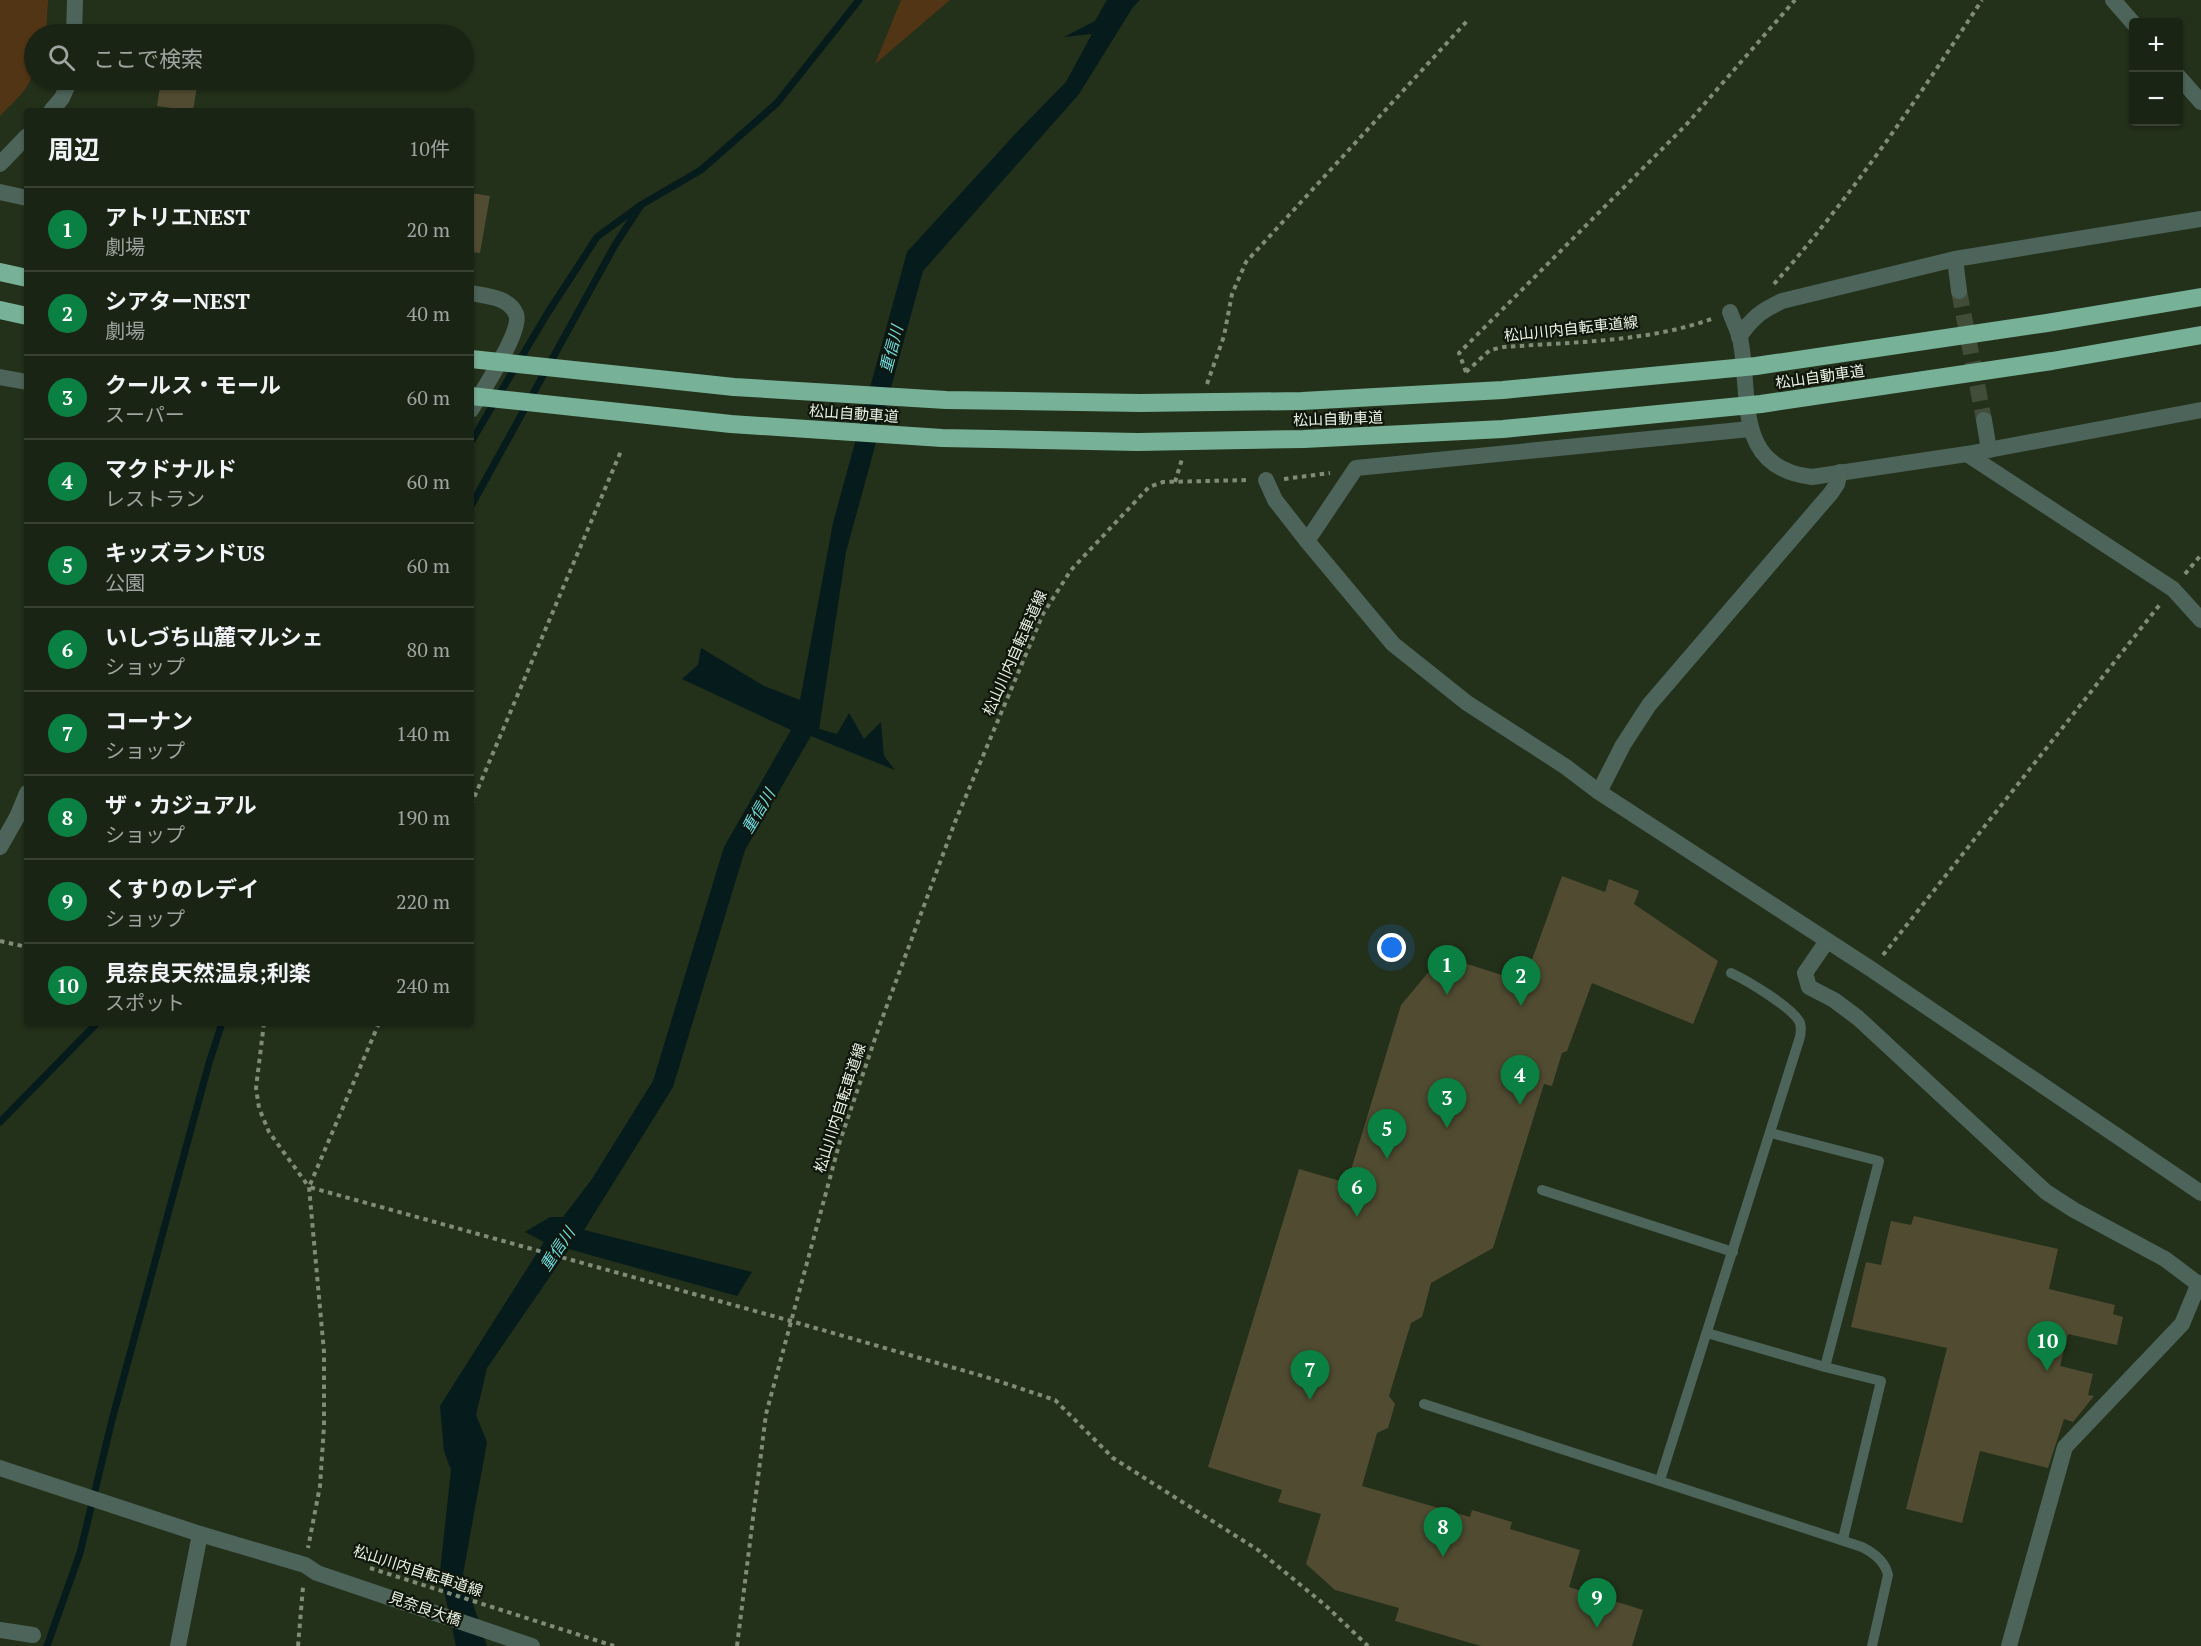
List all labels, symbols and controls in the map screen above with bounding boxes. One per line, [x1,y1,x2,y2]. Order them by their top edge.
map controls [2129,18,2183,126]
button: + [2129,18,2183,72]
search box [24,24,474,90]
icon: search [45,41,78,74]
text: ここで検索 [93,44,203,73]
button: − [2129,72,2183,126]
text: 周辺 [48,132,100,166]
text: 10件 [409,135,450,162]
text: アトリエNEST [105,202,250,231]
text: 1 [62,216,73,243]
text: 20 m [407,216,450,243]
text: 劇場 [105,233,145,260]
text: シアターNEST [105,286,250,315]
text: 2 [62,300,73,327]
text: 40 m [407,300,450,327]
street label: 松山川内自転車道線 [1503,311,1639,345]
text: 劇場 [105,317,145,344]
water label: 重信川 [874,321,908,375]
street label: 松山自動車道 [1774,360,1866,392]
text: クールス・モール [105,370,281,399]
text: 3 [62,384,73,411]
text: 60 m [407,384,450,411]
street label: 松山自動車道 [808,400,900,426]
text: スーパー [105,401,185,428]
street label: 松山自動車道 [1293,406,1383,430]
text: マクドナルド [105,454,237,483]
text: 4 [62,468,73,495]
text: 60 m [407,468,450,495]
text: レストラン [105,485,205,512]
text: キッズランドUS [105,538,265,567]
text: 5 [62,552,73,579]
text: 60 m [407,552,450,579]
text: 公園 [105,569,145,596]
street label: 松山川内自転車道線 [977,587,1051,718]
text: いしづち山麓マルシェ [105,622,324,651]
text: 6 [62,636,73,663]
text: 80 m [407,636,450,663]
text: ショップ [105,653,185,680]
text: コーナン [105,706,193,735]
text: 7 [62,720,73,747]
text: 140 m [396,720,450,747]
text: ショップ [105,737,185,764]
water label: 重信川 [736,783,781,837]
text: ザ・カジュアル [105,790,257,819]
text: 8 [62,804,73,831]
text: 190 m [396,804,450,831]
text: ショップ [105,821,185,848]
text: くすりのレデイ [105,874,259,903]
text: 9 [62,888,73,915]
text: 220 m [396,888,450,915]
text: ショップ [105,905,185,932]
your location [1377,933,1406,962]
pin: 1 [1428,946,1466,995]
pin: 2 [1502,956,1540,1006]
text: 見奈良天然温泉;利楽 [105,958,311,987]
text: 10 [56,972,79,999]
text: 240 m [396,972,450,999]
text: スポット [105,989,185,1016]
street label: 松山川内自転車道線 [809,1040,869,1175]
pin: 4 [1500,1056,1540,1105]
pin: 3 [1428,1078,1466,1128]
pin: 5 [1368,1110,1406,1159]
pin: 6 [1338,1168,1376,1217]
water label: 重信川 [534,1221,581,1275]
pin: 10 [2028,1322,2066,1371]
pin: 7 [1290,1350,1330,1400]
pin: 8 [1424,1508,1462,1557]
street label: 松山川内自転車道線 [351,1540,486,1600]
pin: 9 [1578,1578,1616,1628]
street label: 見奈良大橋 [387,1586,464,1630]

